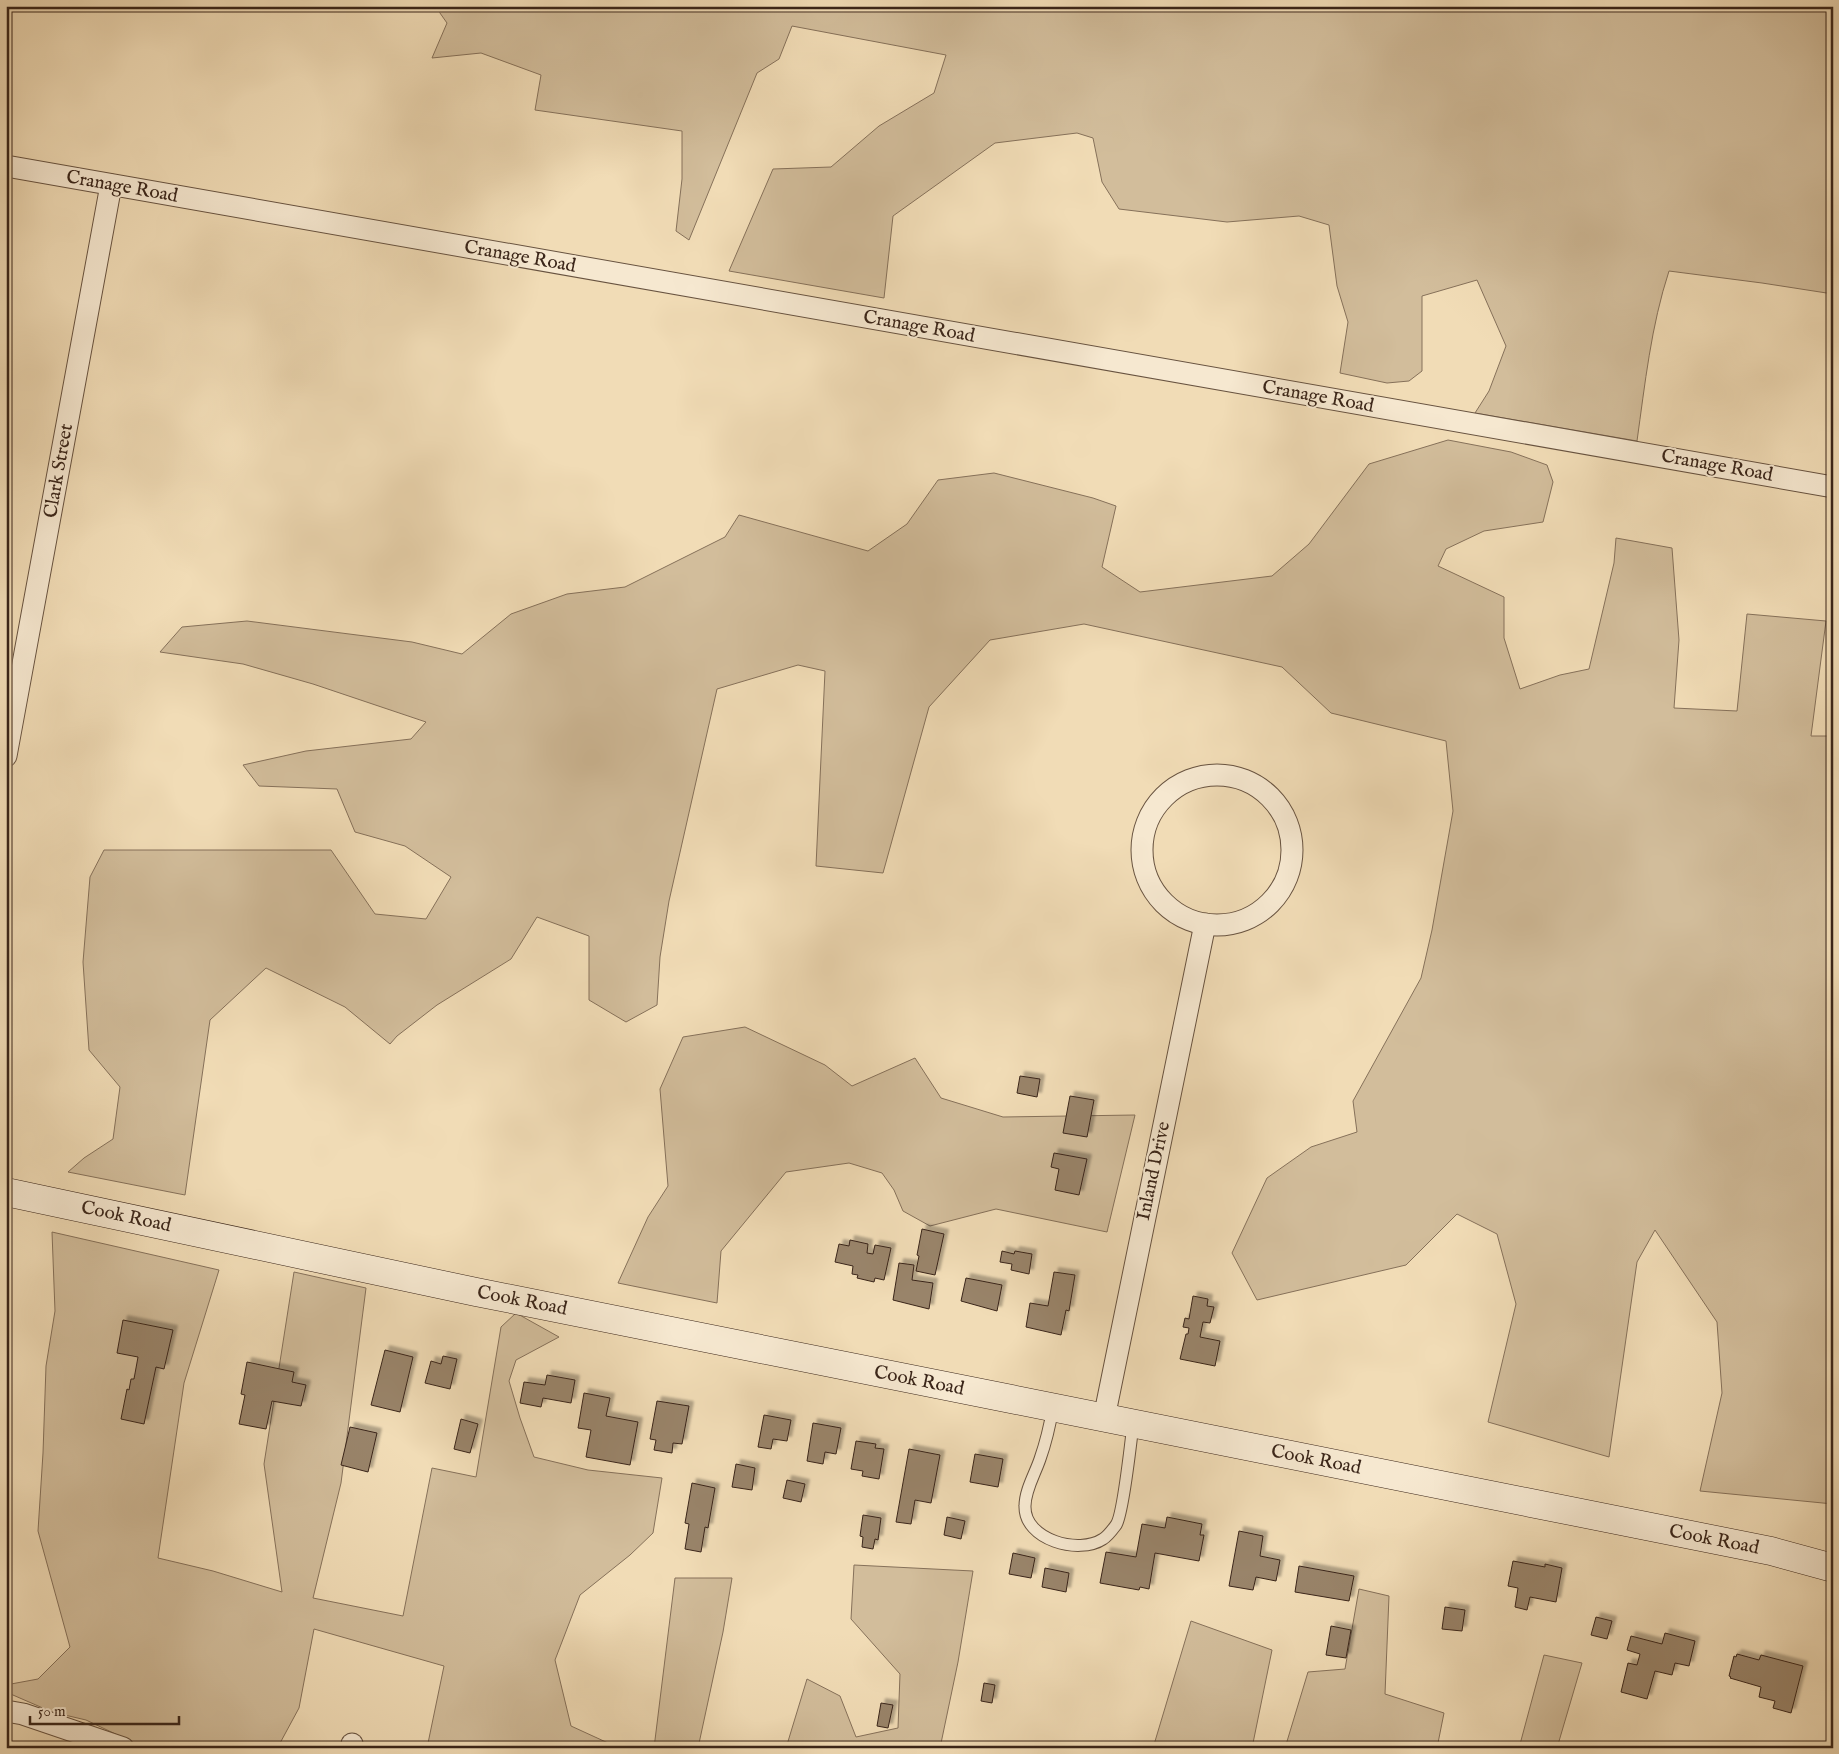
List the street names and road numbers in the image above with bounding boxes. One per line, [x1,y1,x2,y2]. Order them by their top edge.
street label: Cranage Road [64,165,181,209]
street label: Cranage Road [462,235,579,279]
street label: Cranage Road [861,305,978,349]
street label: Cranage Road [1260,375,1377,419]
street label: Clark Street [39,421,79,520]
street label: Cranage Road [1659,444,1776,488]
street label: Inland Drive [1132,1119,1176,1223]
street label: Cook Road [79,1196,174,1238]
street label: Cook Road [475,1281,570,1322]
street label: Cook Road [872,1361,967,1402]
street label: Cook Road [1269,1440,1364,1481]
street label: Cook Road [1667,1520,1762,1561]

